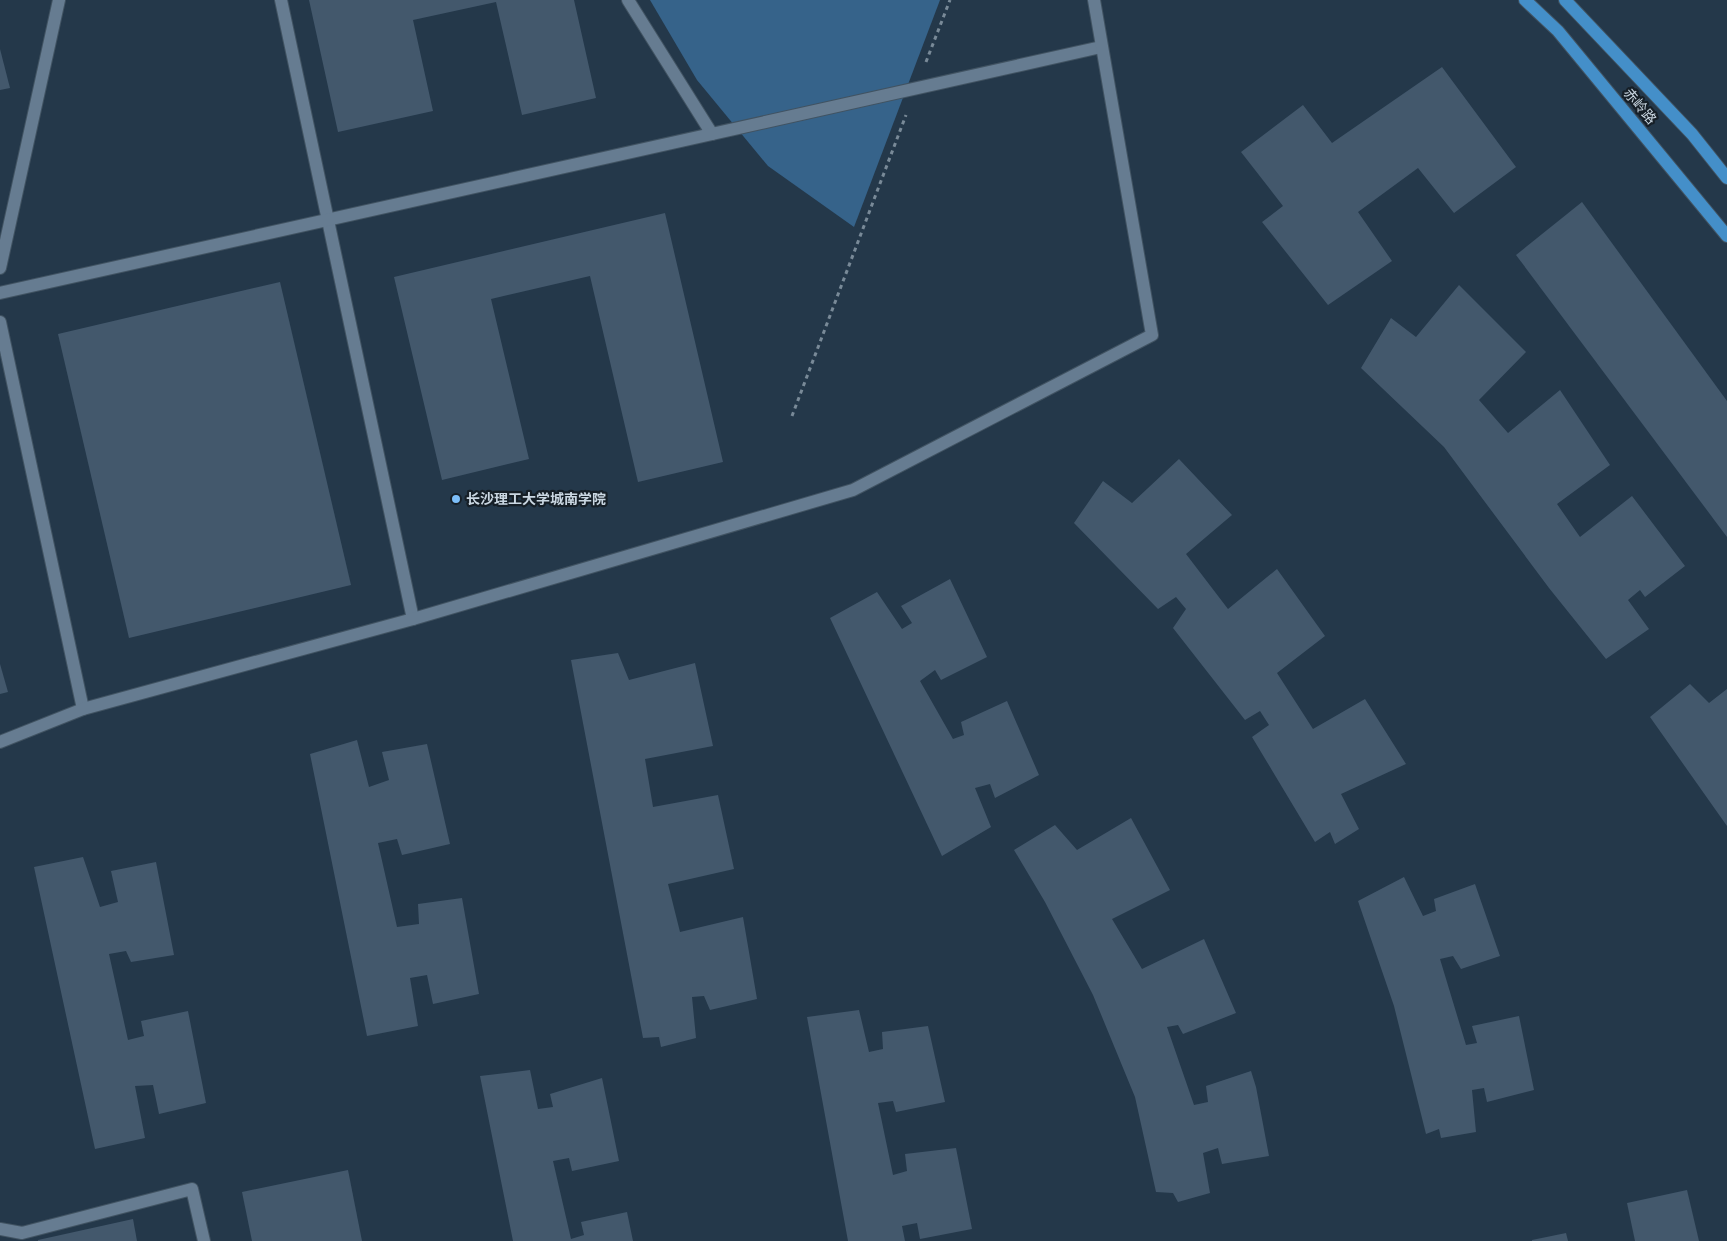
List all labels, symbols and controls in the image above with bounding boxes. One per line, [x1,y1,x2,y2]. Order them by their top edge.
street label: 赤岭路 [1620,84,1660,128]
place label: 长沙理工大学城南学院 [466,490,606,508]
marker: 长沙理工大学城南学院 [450,493,462,505]

